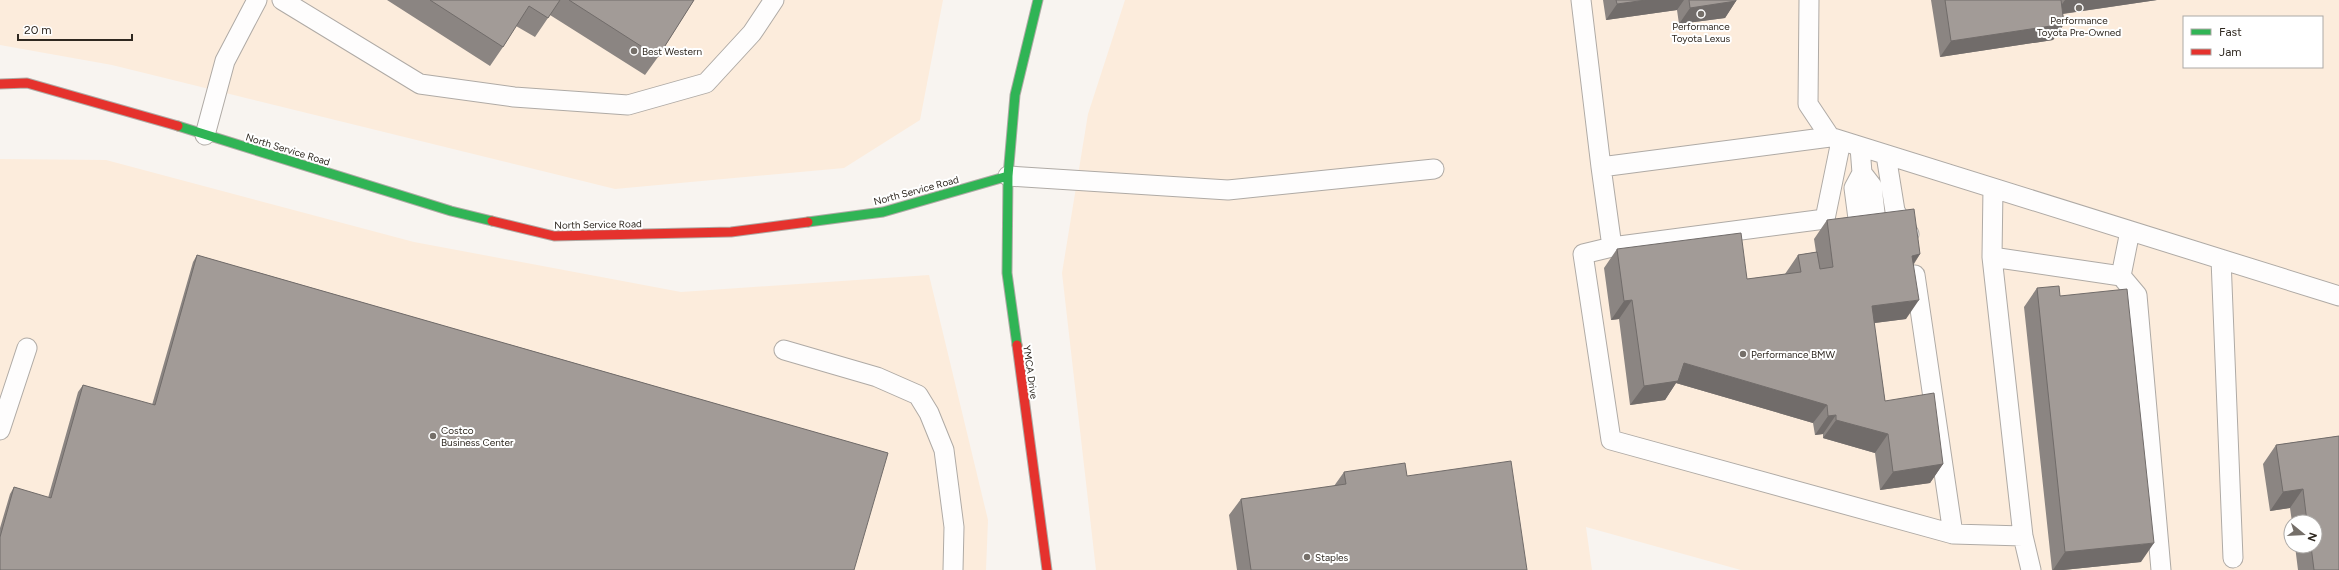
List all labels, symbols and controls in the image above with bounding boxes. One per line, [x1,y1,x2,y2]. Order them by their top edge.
marker: Performance Toyota Pre-Owned [2074,3,2084,13]
marker: Performance Toyota Lexus [1696,9,1706,19]
place label: Performance Toyota Pre-Owned [2037,14,2121,39]
scale bar [18,16,132,42]
legend [2183,16,2323,68]
place label: Performance Toyota Lexus [1672,20,1731,45]
text: 20 m [24,23,52,37]
text: Fast [2219,25,2242,39]
place label: Best Western [642,45,702,58]
text: Jam [2219,45,2242,59]
marker: Best Western [629,46,639,56]
street label: North Service Road [244,130,332,169]
street label: North Service Road [872,173,960,208]
street label: North Service Road [554,217,642,232]
street label: YMCA Drive [1020,344,1041,400]
place label: Performance BMW [1751,348,1835,361]
marker: Performance BMW [1738,349,1748,359]
place label: Costco Business Center [441,424,514,449]
marker: Costco Business Center [428,431,438,441]
north arrow [2283,514,2323,554]
text: N [2305,531,2320,543]
place label: Staples [1315,551,1349,564]
marker: Staples [1302,552,1312,562]

